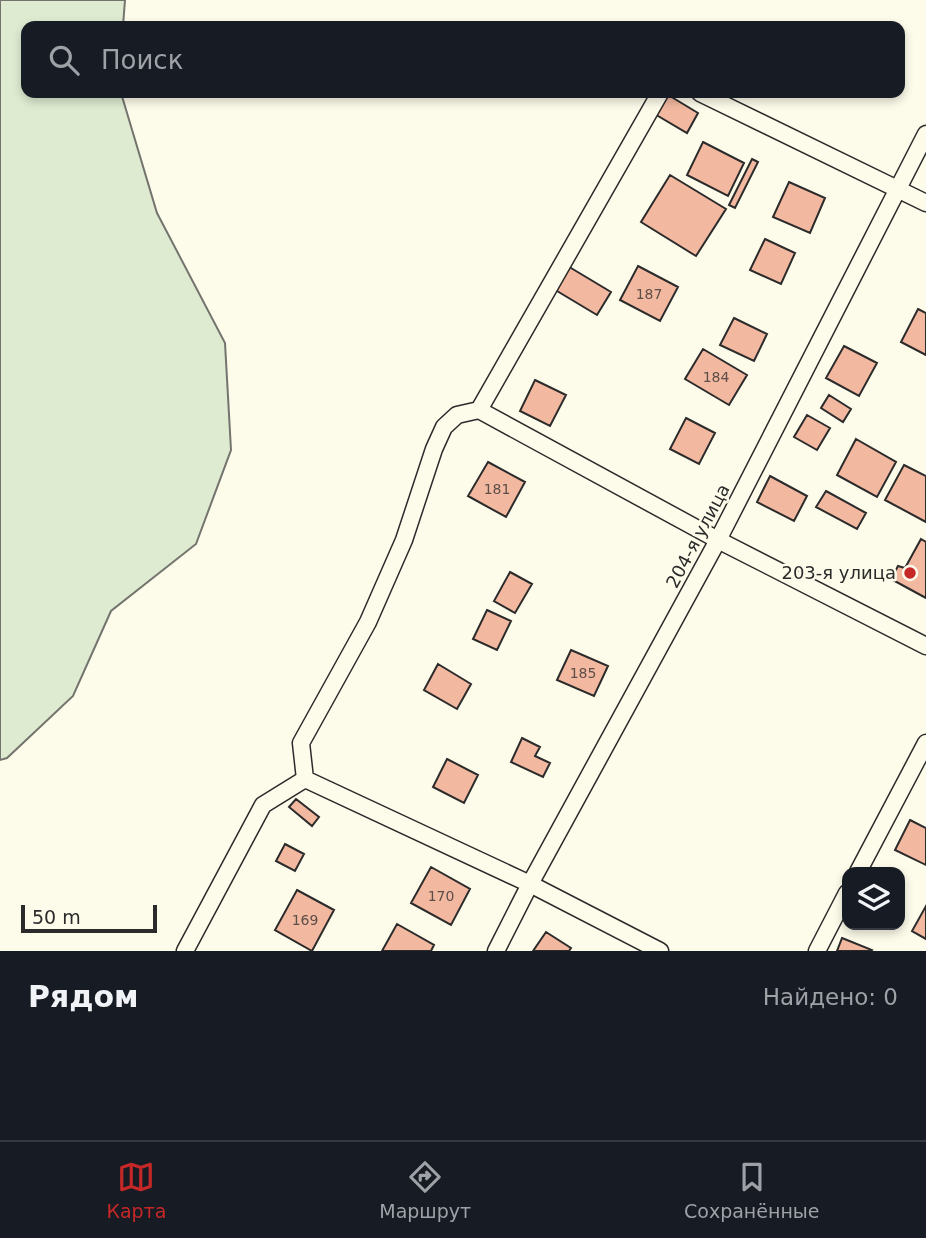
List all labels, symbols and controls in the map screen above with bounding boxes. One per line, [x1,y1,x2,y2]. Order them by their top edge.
search box [21,21,905,98]
icon: search [45,41,83,79]
text: Поиск [101,45,183,75]
house number: 187 [636,286,662,302]
house number: 184 [703,369,729,385]
street label: 204-я улица [661,480,734,591]
house number: 181 [484,481,510,497]
place label: 203-я улица [781,562,896,583]
marker: 203-я улица [902,565,918,581]
house number: 185 [570,665,596,681]
map controls [842,867,905,930]
button: layers [842,867,905,930]
house number: 170 [428,888,454,904]
scale bar [21,902,158,934]
text: 50 m [32,906,81,928]
house number: 169 [292,912,318,928]
text: Рядом [28,979,139,1014]
text: Найдено: 0 [763,984,898,1010]
tab: Карта [106,1158,166,1222]
tab: Маршрут [379,1158,471,1222]
tab: Сохранённые [684,1158,820,1222]

